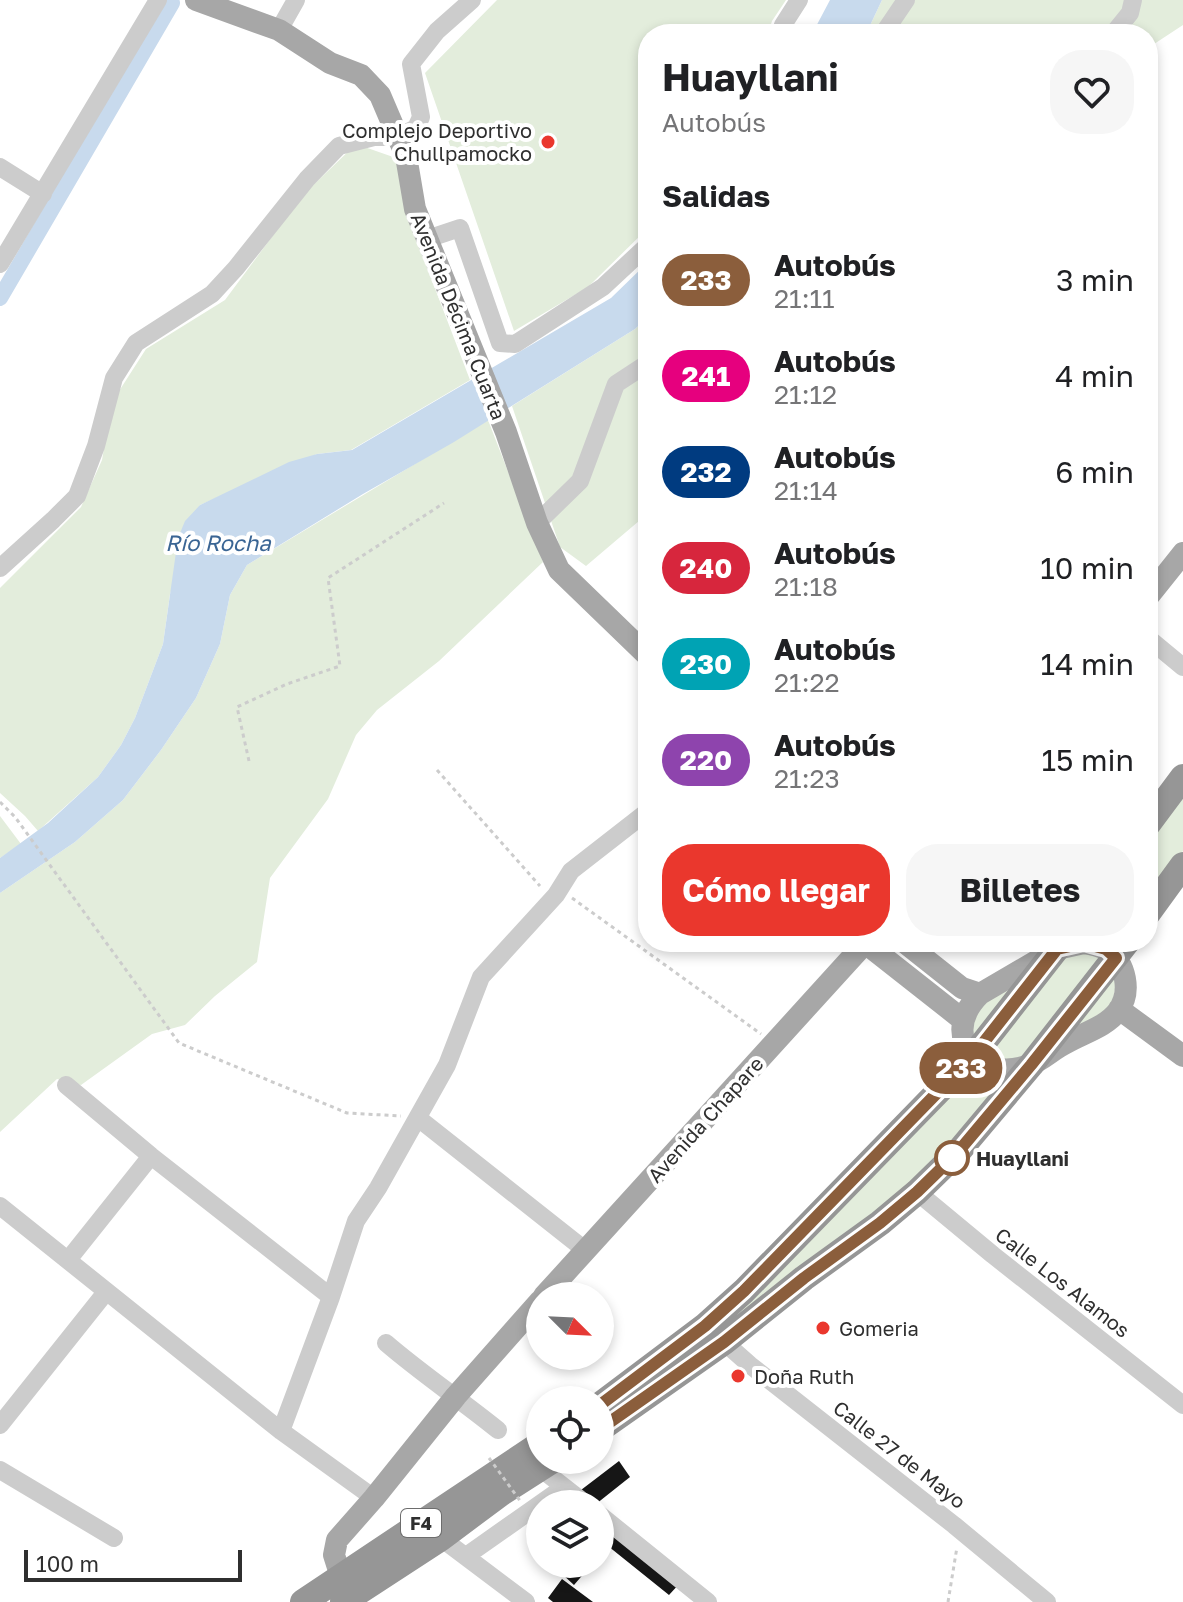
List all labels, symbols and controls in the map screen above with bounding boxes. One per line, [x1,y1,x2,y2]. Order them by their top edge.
button: heart [1050,50,1134,134]
text: Huayllani [662,54,839,99]
text: Autobús [662,107,766,138]
place label: Complejo Deportivo Chullpamocko [342,118,532,165]
marker: Complejo Deportivo Chullpamocko [539,133,557,151]
text: Salidas [662,178,770,214]
street label: Avenida Décima Cuarta [406,209,512,423]
text: Autobús [774,247,896,283]
text: 3 min [1056,262,1134,298]
text: 233 [680,263,732,296]
text: 21:11 [774,283,835,314]
text: Autobús [774,343,896,379]
text: 4 min [1055,358,1134,394]
text: 241 [681,359,731,392]
text: 21:12 [774,379,837,410]
text: Autobús [774,439,896,475]
text: 6 min [1055,454,1134,490]
text: 232 [680,455,732,488]
text: 21:14 [774,475,838,506]
water label: Río Rocha [165,529,272,556]
text: Autobús [774,535,896,571]
text: 10 min [1040,550,1134,586]
text: 240 [680,551,732,584]
text: 21:18 [774,571,838,602]
text: Autobús [774,631,896,667]
text: 14 min [1041,646,1134,682]
text: 230 [680,647,732,680]
text: 21:22 [774,667,840,698]
text: Autobús [774,727,896,763]
text: 15 min [1042,742,1134,778]
text: 220 [680,743,732,776]
text: 21:23 [774,763,840,794]
button: Cómo llegar [662,844,890,936]
button: Billetes [906,844,1134,936]
line badge: 233 [915,1042,1007,1094]
street label: Avenida Chapare [642,1051,768,1187]
text: 233 [935,1051,987,1084]
marker: Huayllani [935,1141,969,1175]
place label: Huayllani [976,1146,1069,1170]
street label: Calle Los Alamos [991,1222,1135,1342]
north arrow [526,1282,614,1370]
map controls [526,1282,614,1578]
place label: Gomeria [839,1316,919,1340]
marker: Gomeria [814,1319,832,1337]
place label: Doña Ruth [754,1364,854,1388]
marker: Doña Ruth [729,1367,747,1385]
button: locate [526,1386,614,1474]
street label: Calle 27 de Mayo [829,1395,971,1513]
button: layers [526,1490,614,1578]
road number: F4 [401,1509,441,1537]
scale bar [24,1546,242,1582]
text: 100 m [36,1550,99,1577]

